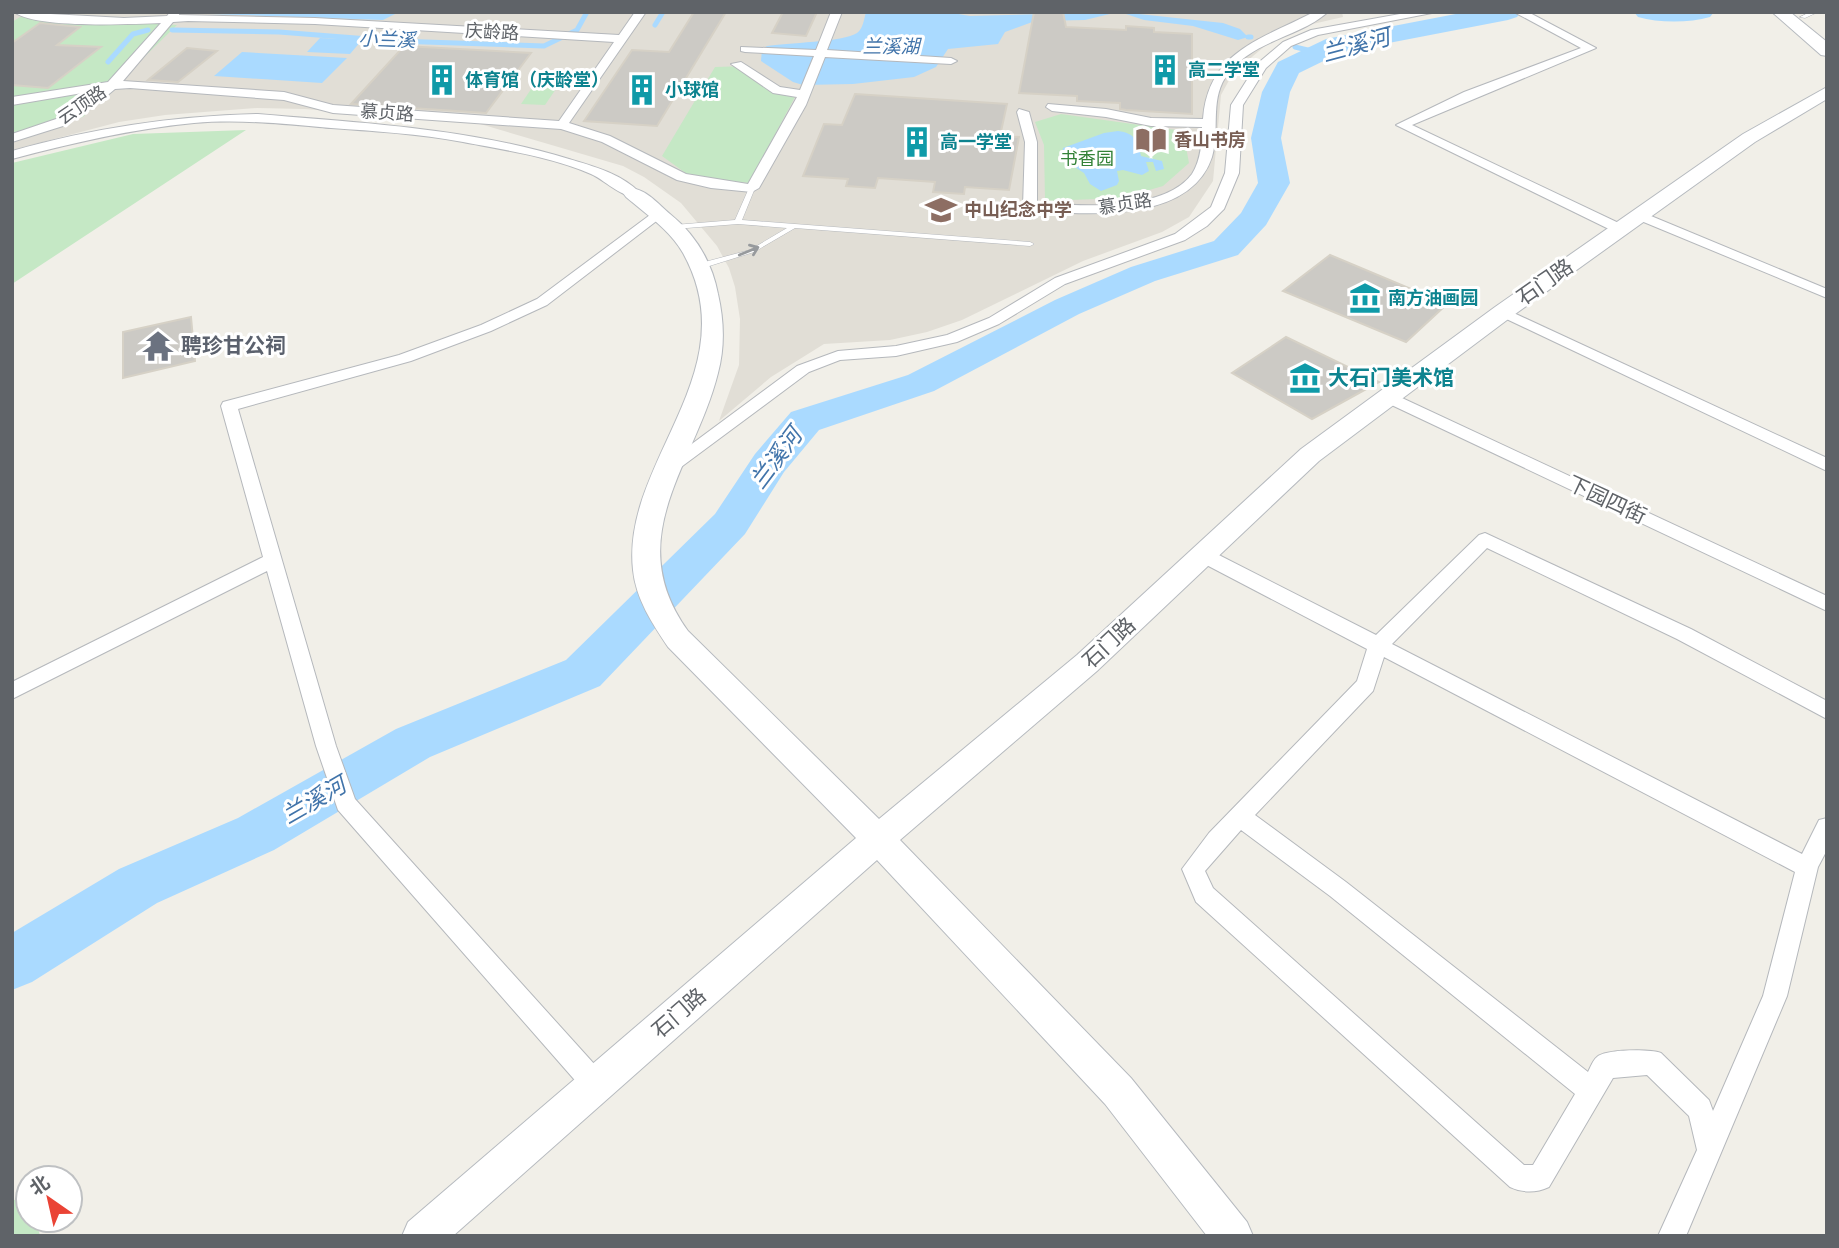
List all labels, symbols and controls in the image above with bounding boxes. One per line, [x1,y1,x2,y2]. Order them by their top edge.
street label: 庆龄路 [465,21,519,43]
water label: 兰溪河 [1320,23,1397,66]
water label: 小兰溪 [358,29,418,51]
water label: 兰溪湖 [862,37,922,57]
building icon: 高二学堂 [1148,53,1182,87]
place label: 高二学堂 [1188,60,1260,80]
building icon: 体育馆（庆龄堂） [425,63,459,97]
place label: 体育馆（庆龄堂） [465,70,609,90]
building icon: 小球馆 [625,73,659,107]
place label: 小球馆 [665,80,719,100]
street label: 云顶路 [54,82,110,128]
street label: 慕贞路 [359,101,415,125]
library icon: 香山书房 [1134,123,1168,157]
building icon: 高一学堂 [900,125,934,159]
place label: 香山书房 [1174,130,1246,150]
place label: 高一学堂 [940,132,1012,152]
park label: 书香园 [1060,149,1114,169]
street label: 慕贞路 [1097,190,1153,218]
school or university icon: 中山纪念中学 [924,193,958,227]
place label: 中山纪念中学 [964,199,1072,220]
one-way arrow [738,243,759,256]
street label: 石门路 [1513,255,1577,309]
museum icon: 南方油画园 [1348,281,1382,315]
place label: 南方油画园 [1388,288,1478,308]
temple icon: 聘珍甘公祠 [141,329,175,363]
place label: 聘珍甘公祠 [181,335,286,357]
museum icon: 大石门美术馆 [1288,361,1322,395]
place label: 大石门美术馆 [1328,367,1454,389]
water label: 兰溪河 [746,420,810,493]
street label: 下园四街 [1564,472,1650,528]
street label: 石门路 [1078,613,1140,673]
water label: 兰溪河 [278,770,354,829]
street label: 石门路 [648,984,710,1042]
north arrow [14,1164,84,1234]
text: 北 [27,1172,54,1199]

